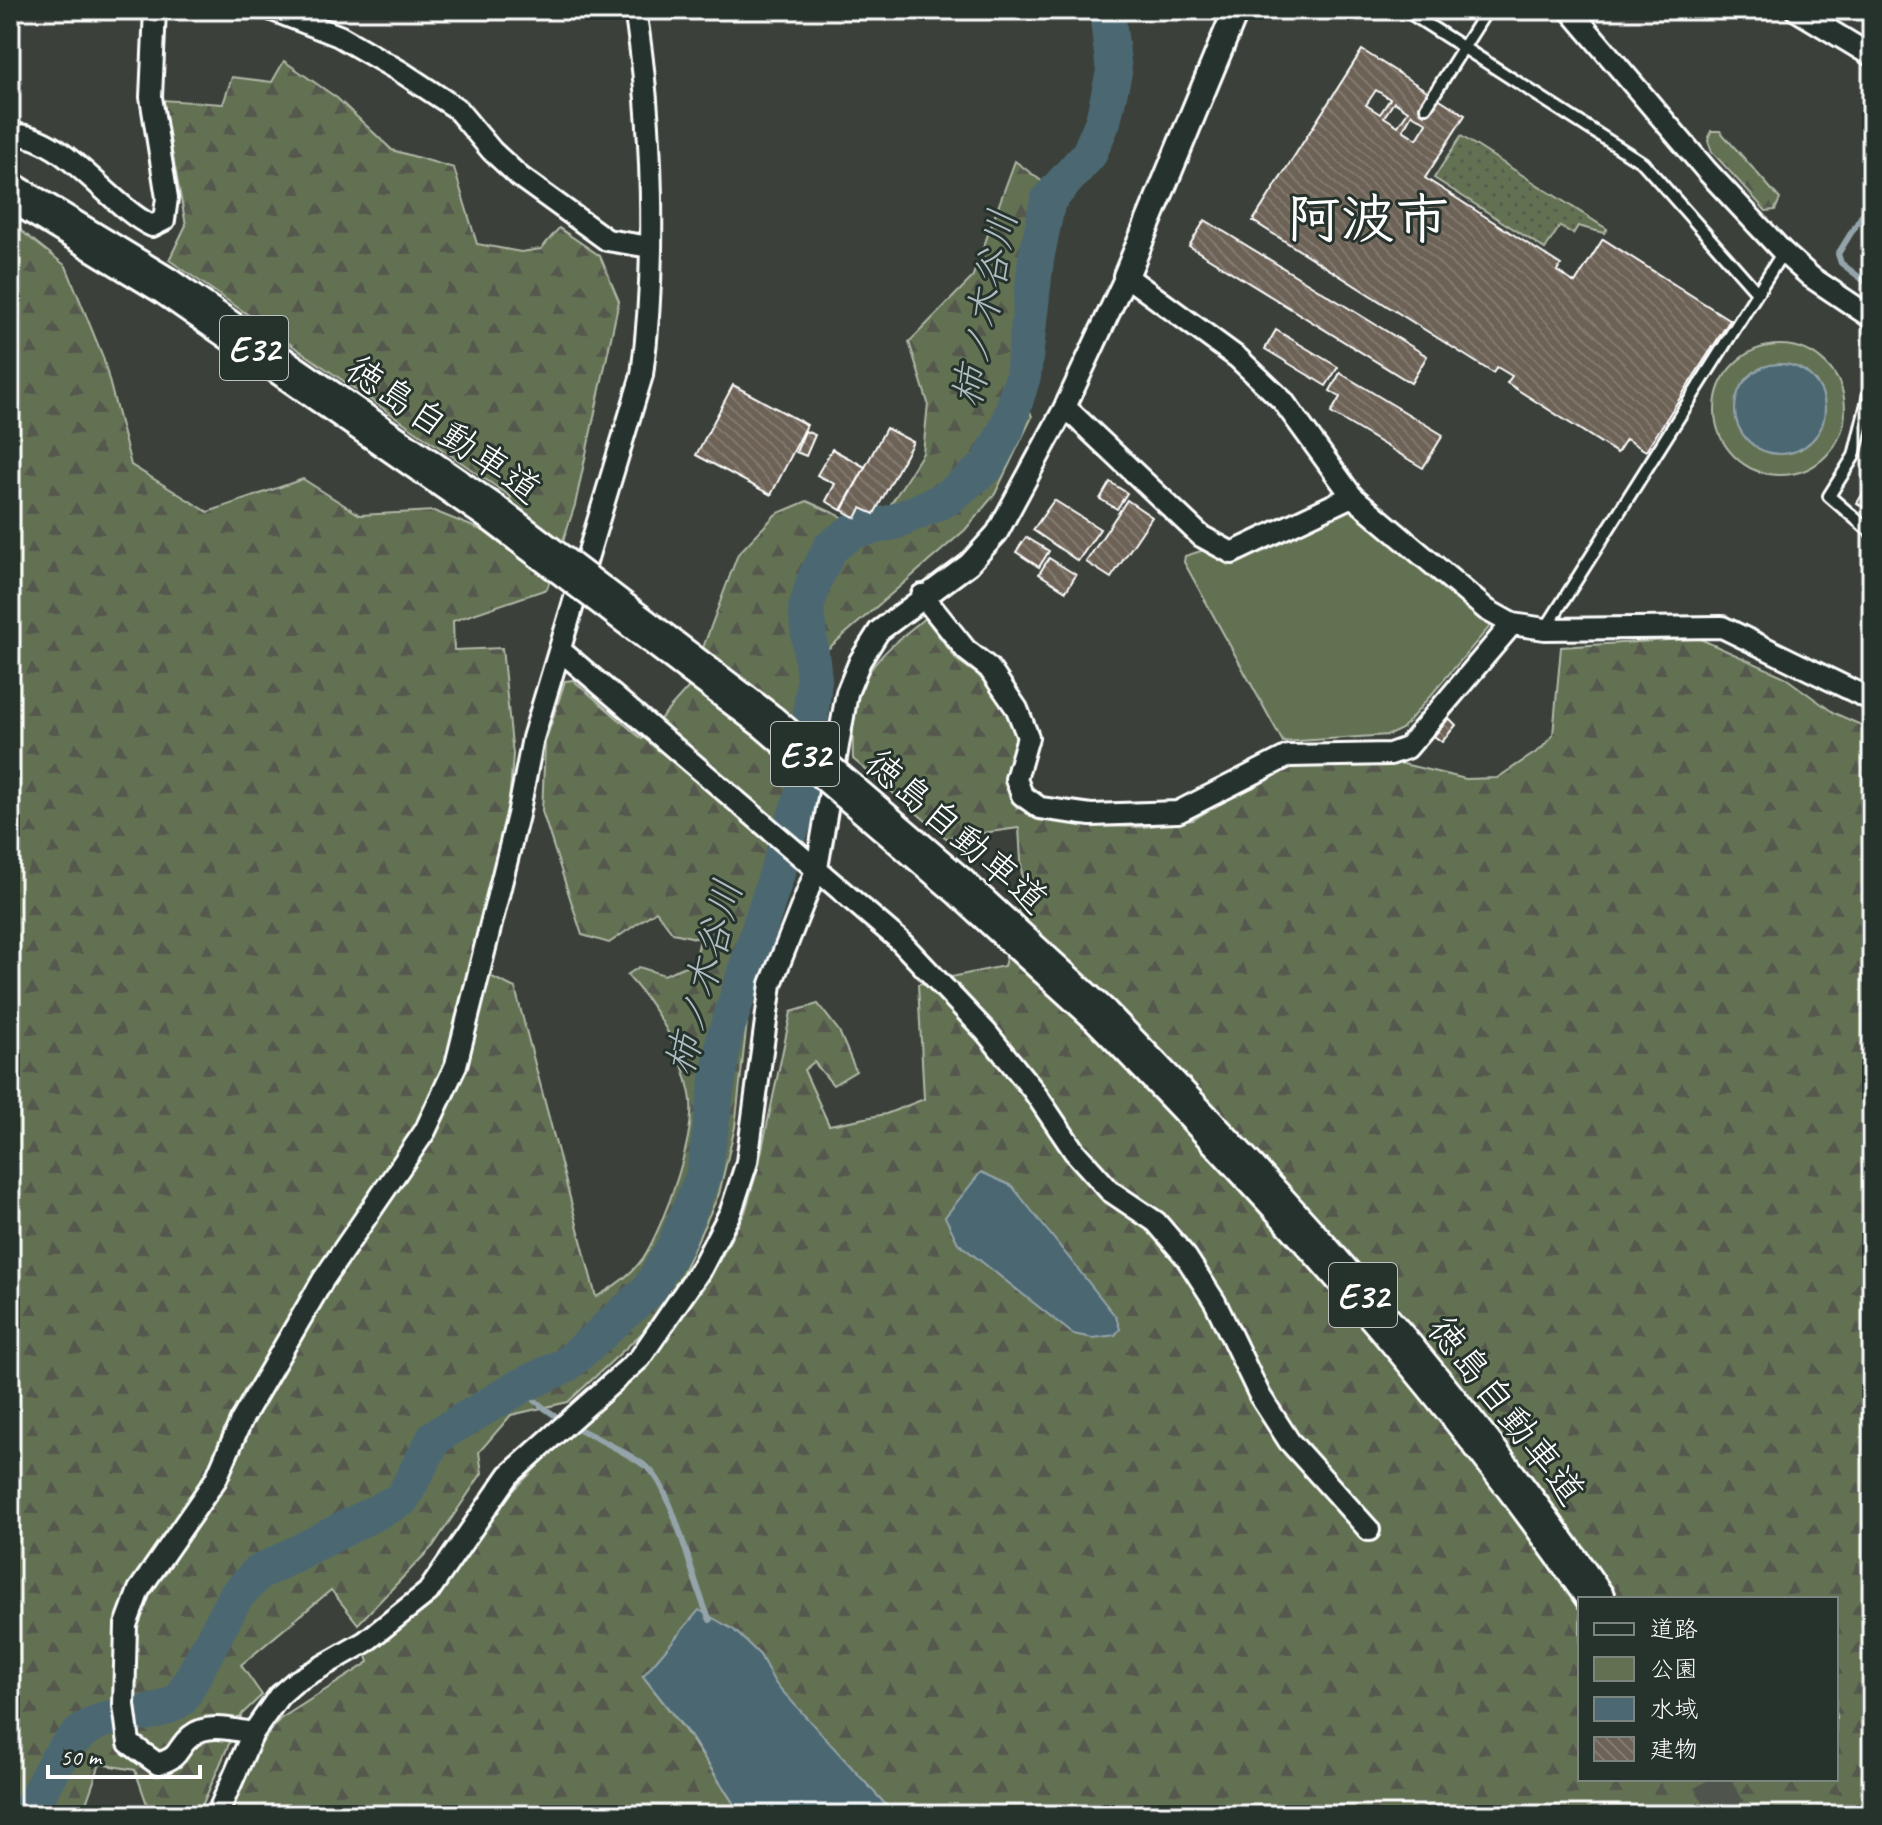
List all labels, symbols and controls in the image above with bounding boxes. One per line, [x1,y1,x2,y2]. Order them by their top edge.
district label: 阿波市 [1287,185,1449,253]
water label: 柿ノ木谷川 [941,205,1029,411]
road number: E32 [220,316,288,380]
street label: 徳島自動車道 [337,345,551,514]
road number: E32 [771,722,839,786]
street label: 徳島自動車道 [855,739,1058,924]
water label: 柿ノ木谷川 [654,874,754,1080]
road number: E32 [1329,1263,1397,1327]
street label: 徳島自動車道 [1418,1306,1595,1515]
legend [1578,1597,1838,1781]
text: 道路 [1650,1614,1698,1644]
text: 公園 [1650,1654,1698,1684]
text: 水域 [1650,1694,1698,1724]
scale bar [48,1729,200,1779]
text: 建物 [1650,1734,1698,1764]
text: 50 m [60,1742,103,1772]

